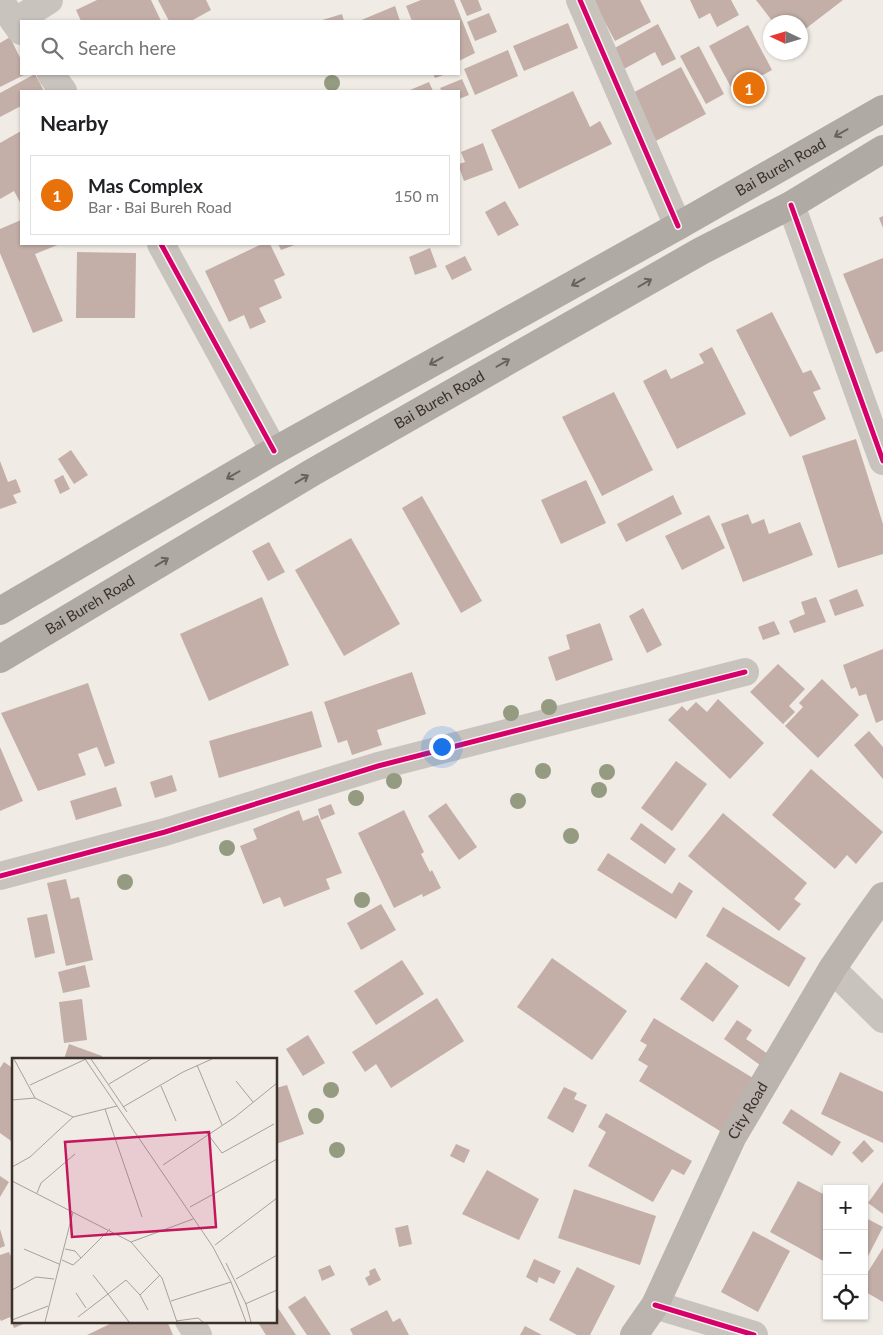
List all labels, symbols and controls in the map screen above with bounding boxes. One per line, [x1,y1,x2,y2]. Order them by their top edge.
north arrow [763,15,808,60]
search box [20,20,460,75]
icon: search [38,34,66,62]
text: Search here [78,36,176,59]
pin: 1 [733,69,765,107]
text: Nearby [40,110,108,135]
one-way arrow [834,128,848,138]
street label: Bai Bureh Road [732,134,829,199]
text: Mas Complex [88,174,203,197]
text: 1 [52,186,62,205]
text: 150 m [394,186,439,205]
text: Bar · Bai Bureh Road [88,197,232,216]
one-way arrow [570,277,585,287]
one-way arrow [637,277,651,287]
one-way arrow [428,356,443,366]
one-way arrow [496,358,510,368]
street label: Bai Bureh Road [390,366,487,432]
one-way arrow [226,470,240,480]
one-way arrow [294,473,308,483]
one-way arrow [155,556,169,566]
street label: Bai Bureh Road [42,571,138,638]
your location [429,734,455,760]
inset map [12,1058,278,1322]
street label: City Road [723,1078,771,1142]
map controls [823,1185,868,1320]
button: + [823,1185,868,1230]
button: − [823,1230,868,1275]
button: locate [823,1275,868,1320]

